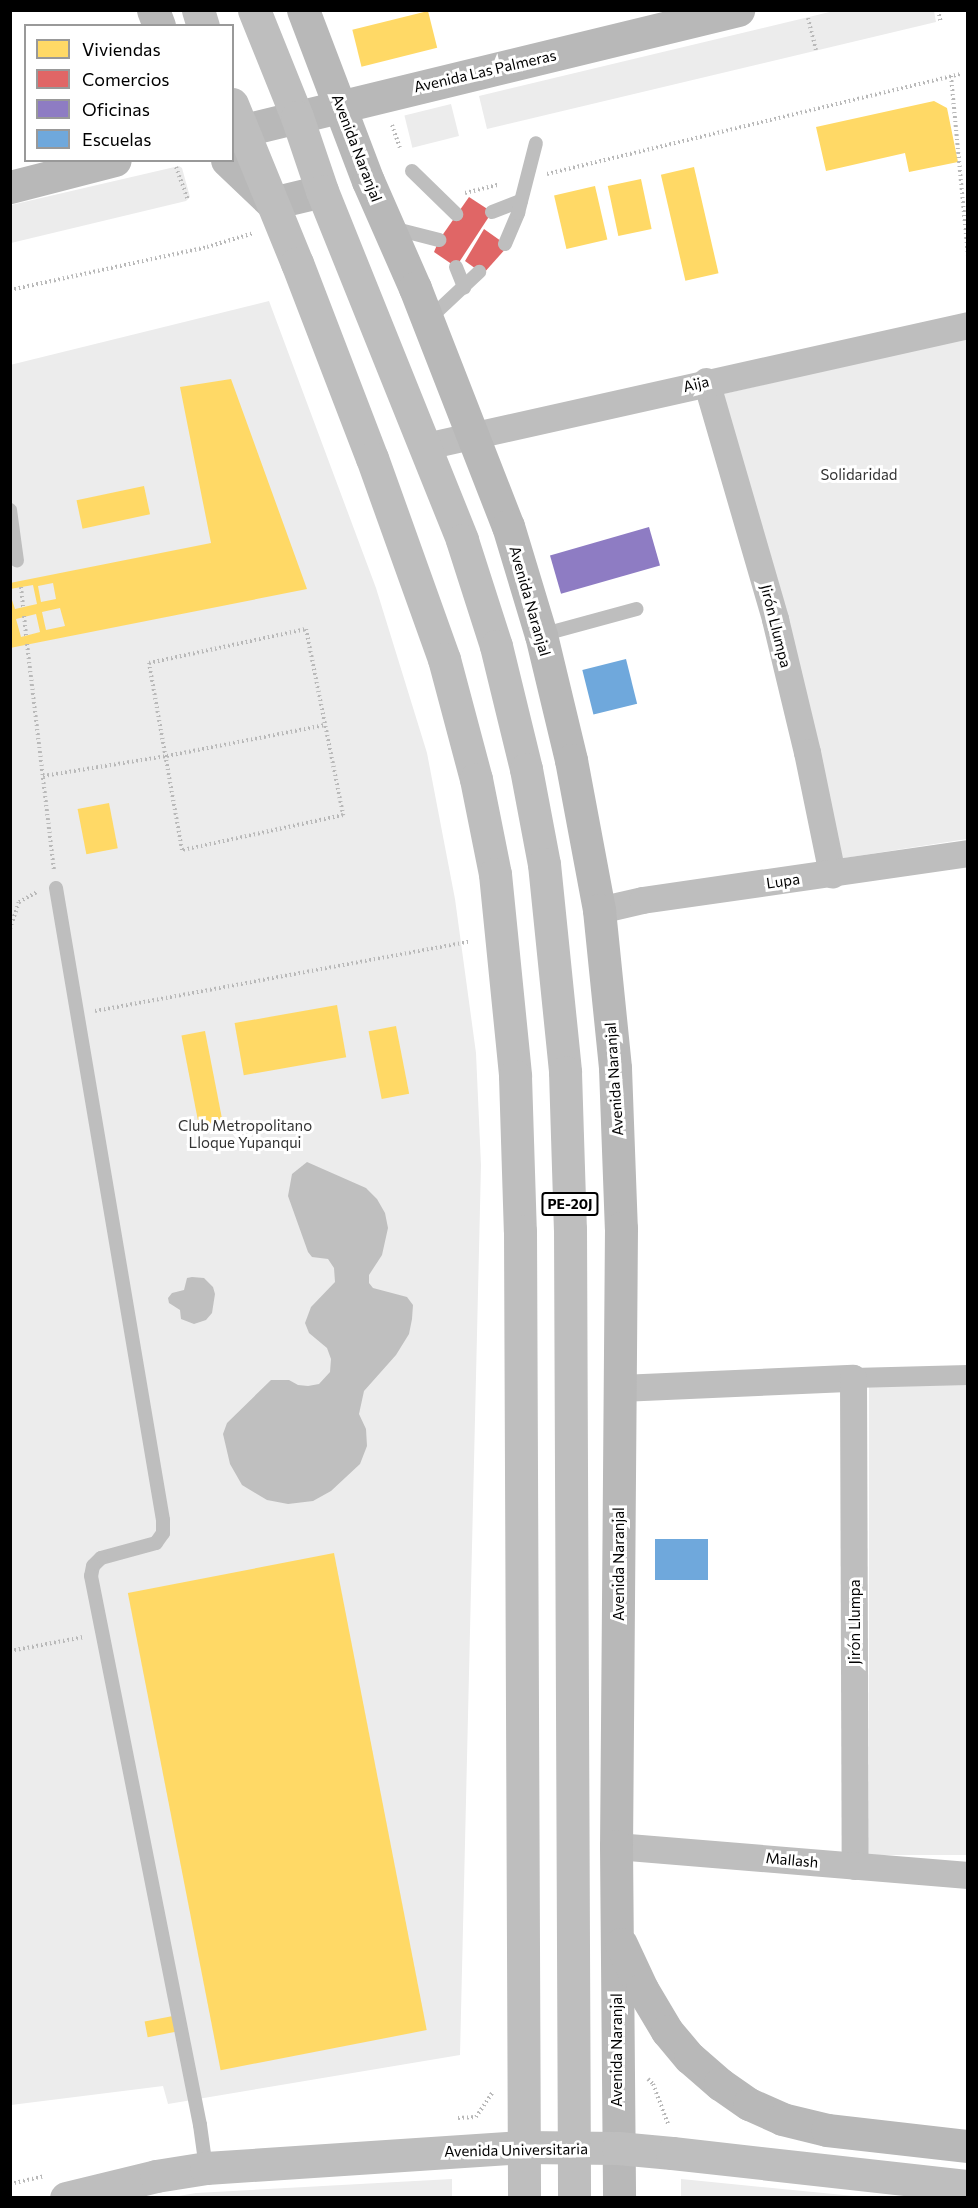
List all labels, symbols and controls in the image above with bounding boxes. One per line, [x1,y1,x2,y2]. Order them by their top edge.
legend [24,24,234,162]
text: Viviendas [82,38,161,60]
street label: Avenida Las Palmeras [412,46,558,96]
text: Comercios [82,68,169,90]
street label: Avenida Naranjal [328,92,386,204]
text: Oficinas [82,98,150,120]
text: Escuelas [82,128,151,150]
street label: Aija [681,372,711,396]
park label: Solidaridad [821,466,897,484]
street label: Avenida Naranjal [506,544,554,658]
street label: Jirón Llumpa [757,583,795,669]
street label: Lupa [765,870,801,892]
street label: Avenida Naranjal [601,1022,627,1136]
park label: Club Metropolitano Lloque Yupanqui [178,1116,312,1151]
road number: PE-20J [540,1193,600,1215]
street label: Avenida Naranjal [610,1507,628,1621]
street label: Jirón Llumpa [846,1580,864,1664]
street label: Mallash [765,1849,819,1871]
street label: Avenida Naranjal [608,1993,626,2107]
street label: Avenida Universitaria [444,2140,588,2160]

